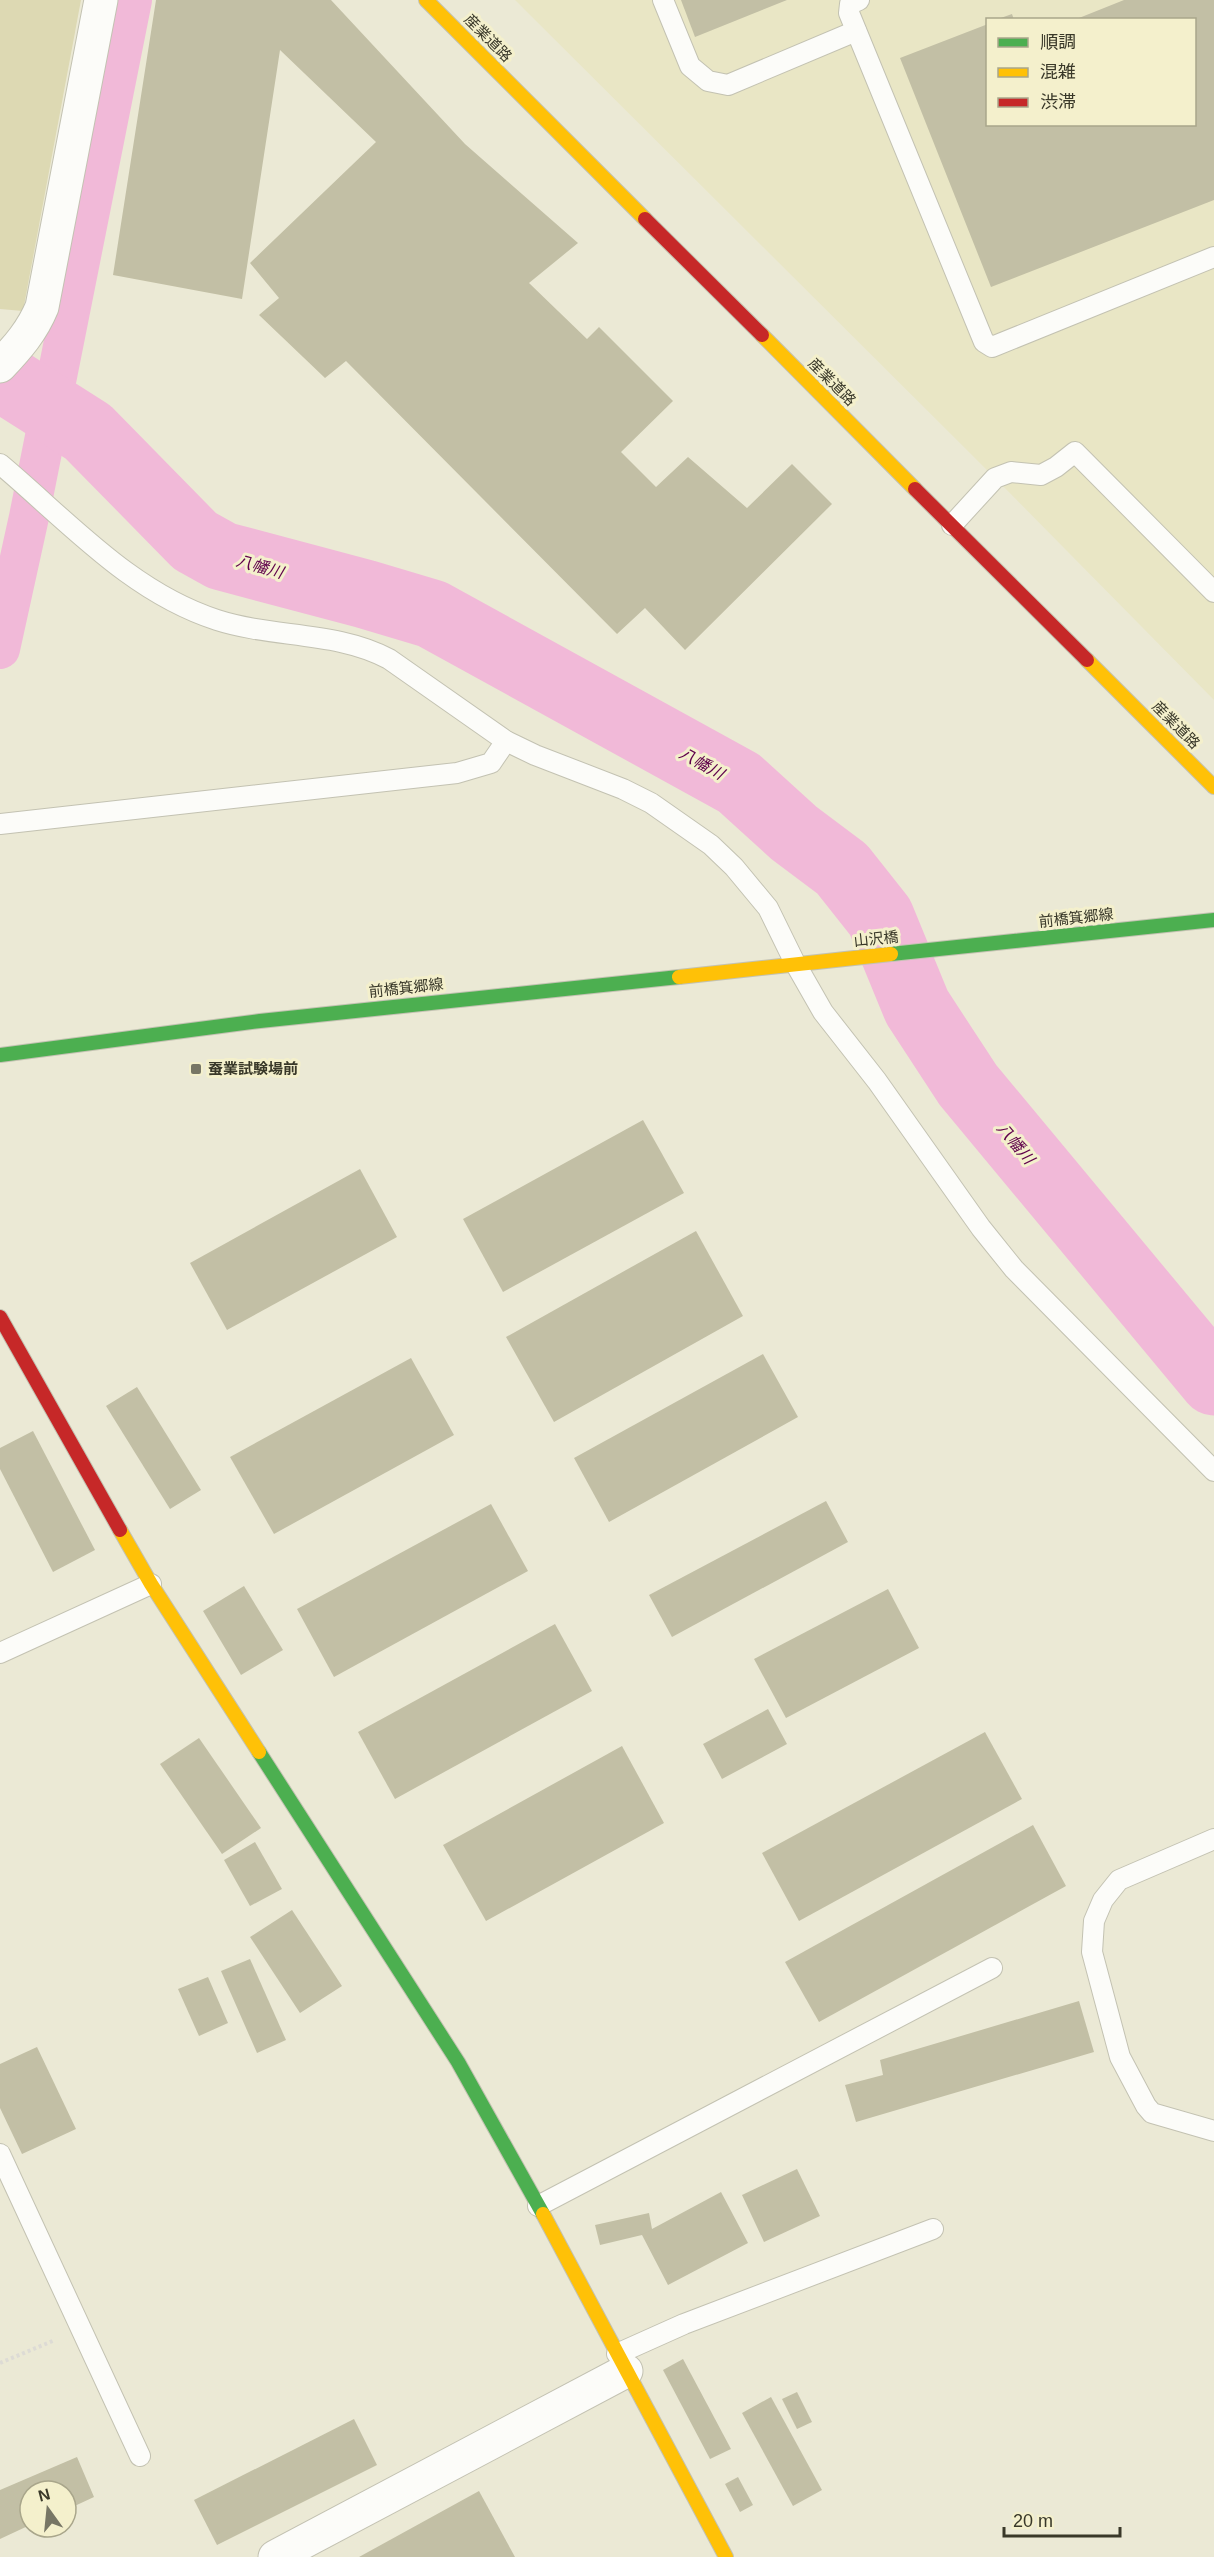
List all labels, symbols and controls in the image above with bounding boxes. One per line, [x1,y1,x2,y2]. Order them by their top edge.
street label: 産業道路 [461,10,516,65]
legend [986,18,1196,126]
text: 順調 [1040,32,1076,52]
text: 混雑 [1040,62,1076,82]
text: 渋滞 [1040,92,1076,112]
street label: 産業道路 [805,354,860,409]
water label: 八幡川 [234,552,287,582]
street label: 産業道路 [1149,697,1204,752]
water label: 八幡川 [677,744,729,783]
street label: 前橋箕郷線 [1038,905,1114,930]
street label: 山沢橋 [853,928,899,949]
street label: 前橋箕郷線 [368,975,444,1000]
place label: 蚕業試験場前 [208,1060,298,1077]
marker: 蚕業試験場前 [189,1062,203,1076]
water label: 八幡川 [994,1119,1039,1169]
north arrow [18,2479,78,2539]
text: N [36,2485,52,2505]
scale bar [1004,2500,1120,2538]
text: 20 m [1013,2511,1053,2531]

